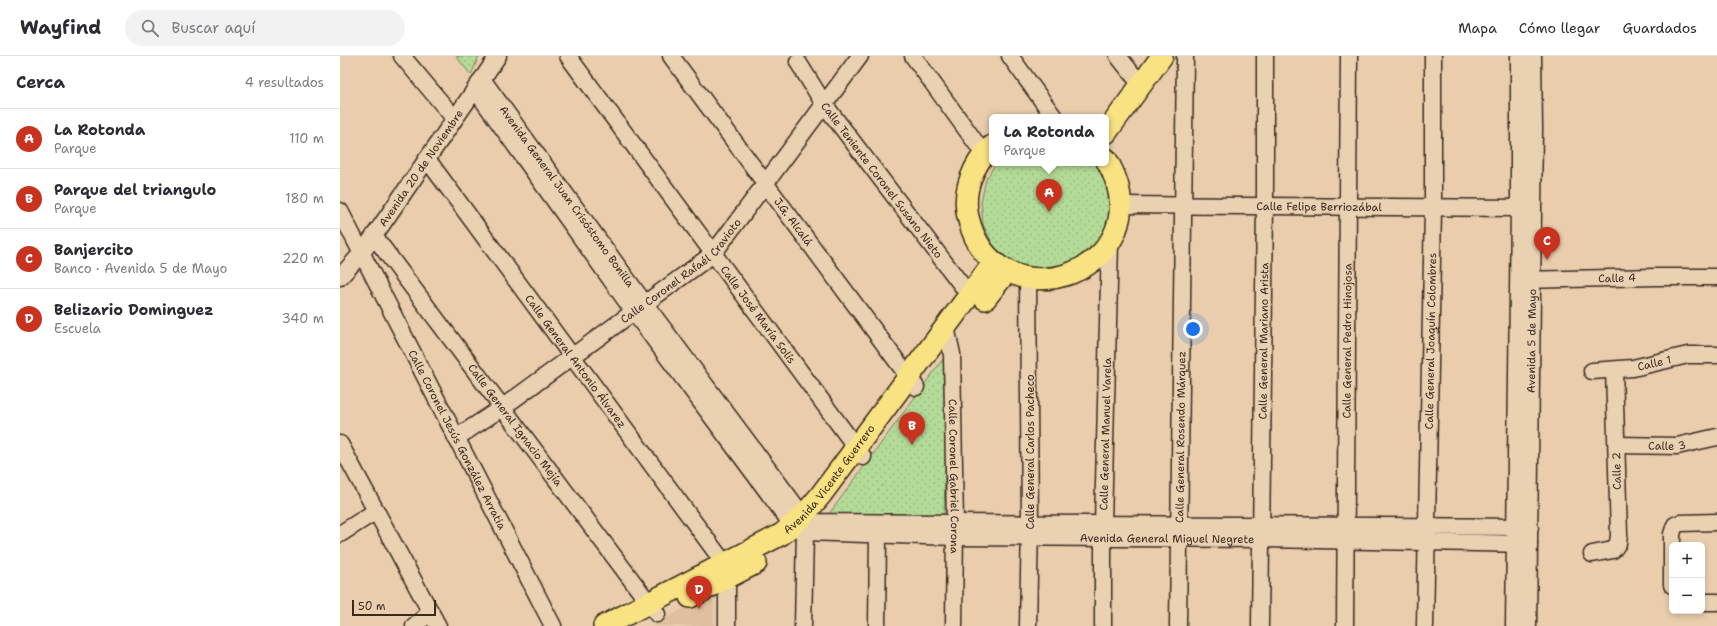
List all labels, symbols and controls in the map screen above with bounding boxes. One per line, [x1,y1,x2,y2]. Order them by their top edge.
search box [125,10,405,46]
text: Wayfind [20,15,101,40]
icon: search [139,17,161,39]
text: Buscar aquí [171,18,255,38]
text: Mapa [1458,19,1497,37]
text: Cómo llegar [1519,19,1600,37]
text: Guardados [1622,19,1697,37]
text: Cerca [16,71,65,93]
text: 4 resultados [245,74,324,91]
street label: Calle Teniente Coronel Susano Nieto [818,99,946,262]
street label: Avenida General Juan Crisóstomo Bonilla [496,103,638,290]
street label: Avenida 20 de Noviembre [375,106,466,229]
popup [989,114,1109,166]
text: La Rotonda [54,120,145,140]
text: La Rotonda [1003,122,1095,142]
text: A [24,130,34,147]
text: 110 m [289,130,324,147]
text: Parque [54,140,97,157]
text: Parque [1003,142,1046,159]
pin: A [1036,179,1062,212]
text: Parque del triangulo [54,180,216,200]
text: B [25,190,33,207]
text: 180 m [285,190,324,207]
street label: J.G. Alcalá [771,194,817,249]
street label: Calle Felipe Berriozábal [1256,199,1382,214]
text: Parque [54,200,97,217]
street label: Calle Coronel Rafaél Cravioto [617,215,745,327]
pin: C [1534,227,1560,260]
text: Banjercito [54,240,133,260]
text: C [25,250,33,267]
text: 220 m [282,250,324,267]
street label: Calle General Joaquín Colombres [1421,253,1440,429]
text: Banco · Avenida 5 de Mayo [54,260,227,277]
street label: Calle General Mariano Arista [1255,262,1272,419]
street label: Calle José María Solís [717,263,799,367]
street label: Calle General Pedro Hinojosa [1339,263,1355,419]
street label: Calle 4 [1598,270,1636,286]
street label: Avenida 5 de Mayo [1523,288,1540,393]
street label: Calle General Antonio Álvarez [522,292,630,431]
text: Belizario Dominguez [54,300,214,320]
text: D [24,310,34,327]
text: 340 m [282,310,324,327]
your location [1183,319,1203,339]
text: Escuela [54,320,101,337]
street label: Calle Coronel Jesús González Arratia [405,347,510,532]
street label: Calle General Rosendo Márquez [1172,351,1189,523]
street label: Calle 1 [1636,352,1673,374]
street label: Calle General Manuel Varela [1096,357,1115,511]
street label: Calle General Ignacio Mejía [465,361,566,489]
street label: Calle General Carlos Pacheco [1023,374,1038,530]
street label: Calle Coronel Gabriel Corona [945,399,963,554]
pin: B [899,412,925,445]
street label: Avenida Vicente Guerrero [780,421,878,537]
street label: Calle 3 [1648,437,1687,454]
street label: Calle 2 [1609,452,1625,490]
street label: Avenida General Miguel Negrete [1080,530,1254,546]
map controls [1669,542,1705,614]
button: + [1669,542,1705,578]
pin: D [686,576,712,609]
button: − [1669,578,1705,614]
scale bar [352,598,436,617]
text: 50 m [358,599,386,614]

